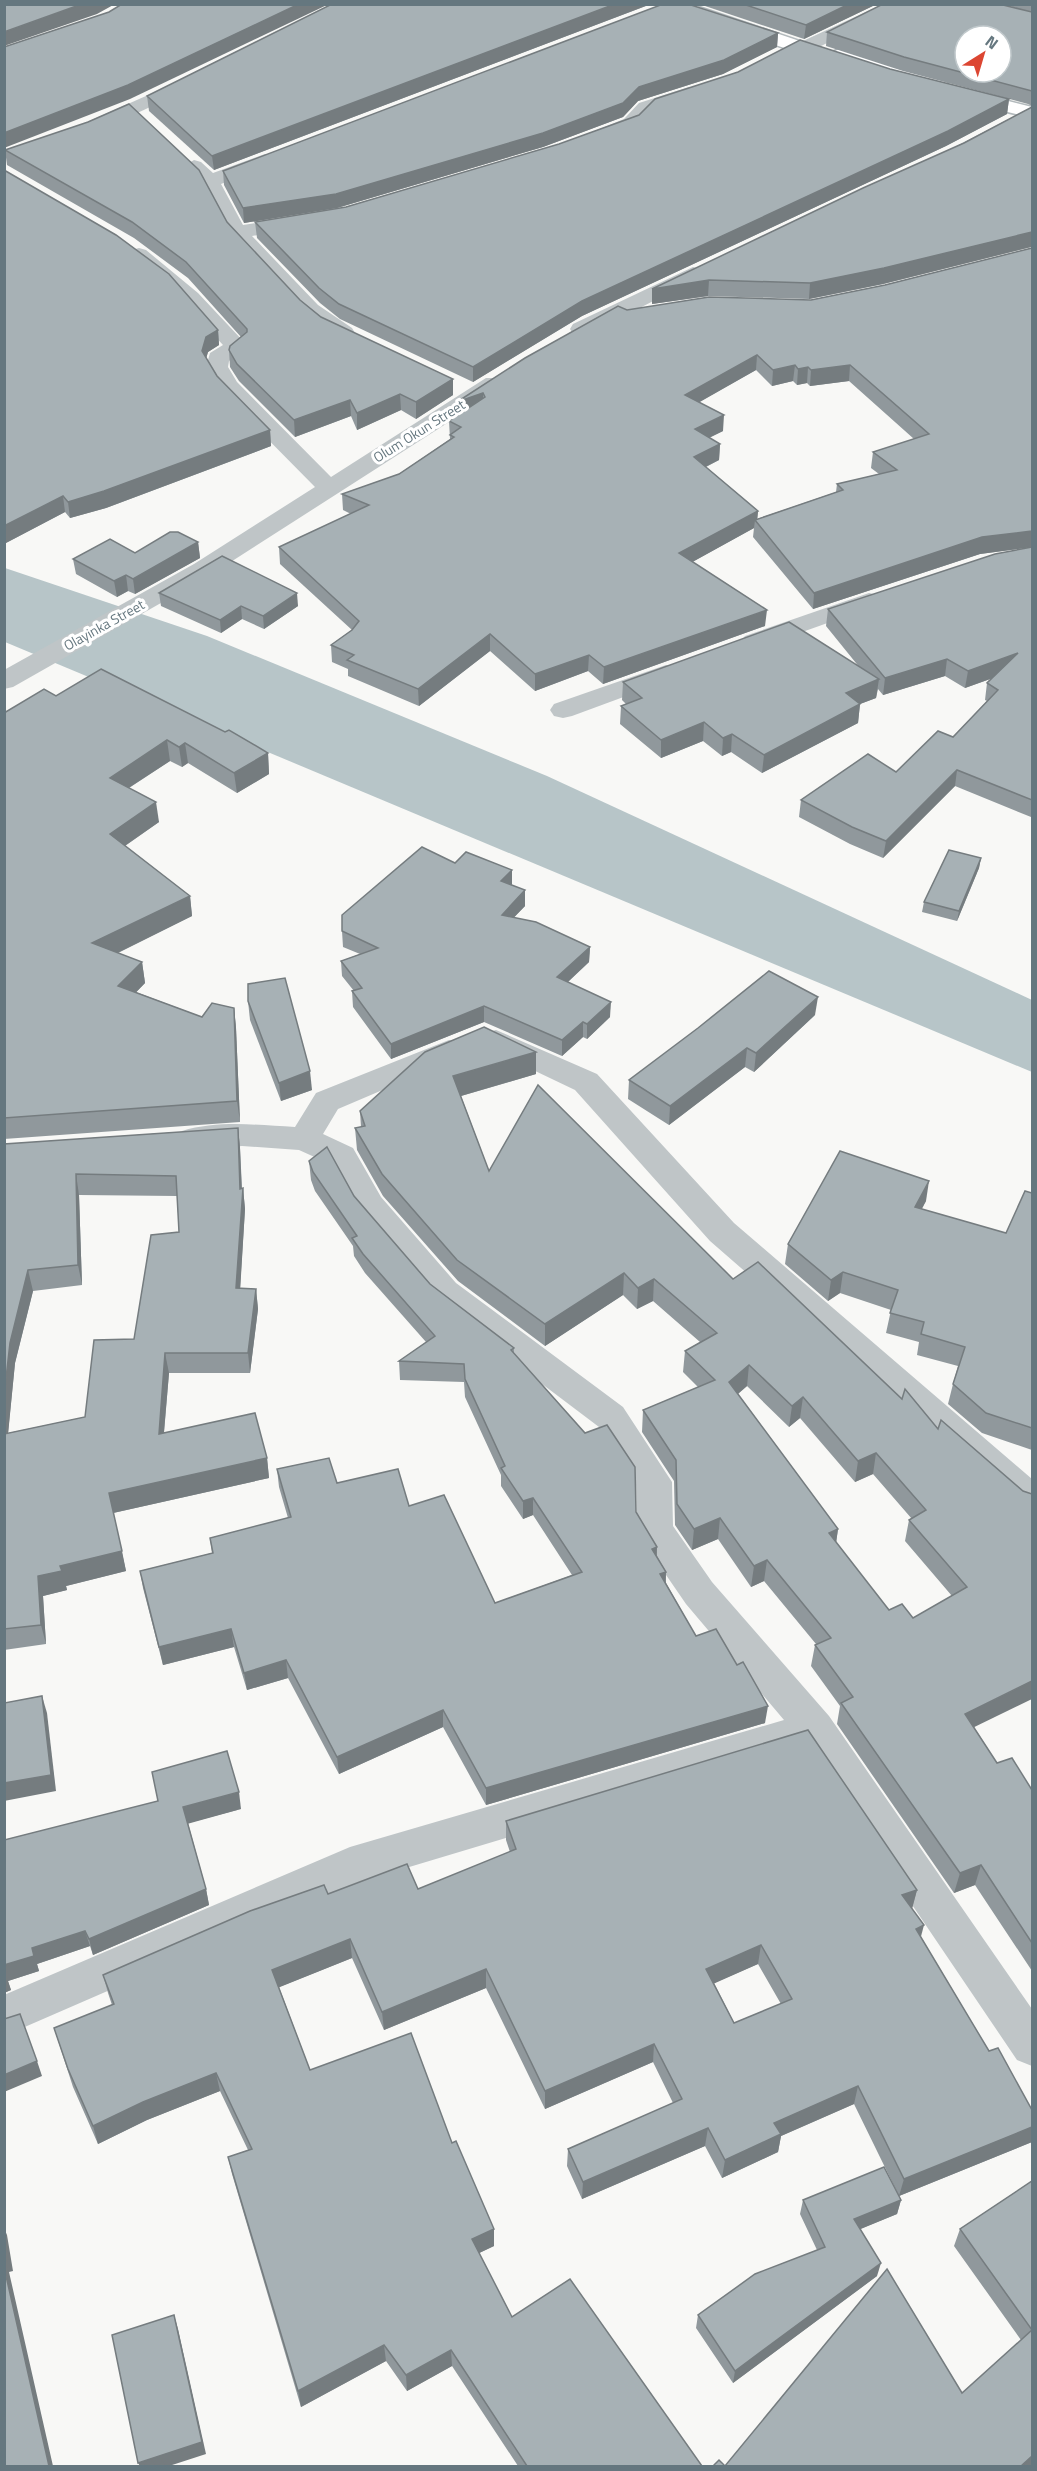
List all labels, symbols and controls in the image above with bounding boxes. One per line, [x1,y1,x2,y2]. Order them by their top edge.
north arrow [953,24,1013,84]
text: N [980,29,1004,55]
street label: Olum Okun Street [369,394,469,467]
street label: Olayinka Street [59,594,148,655]

